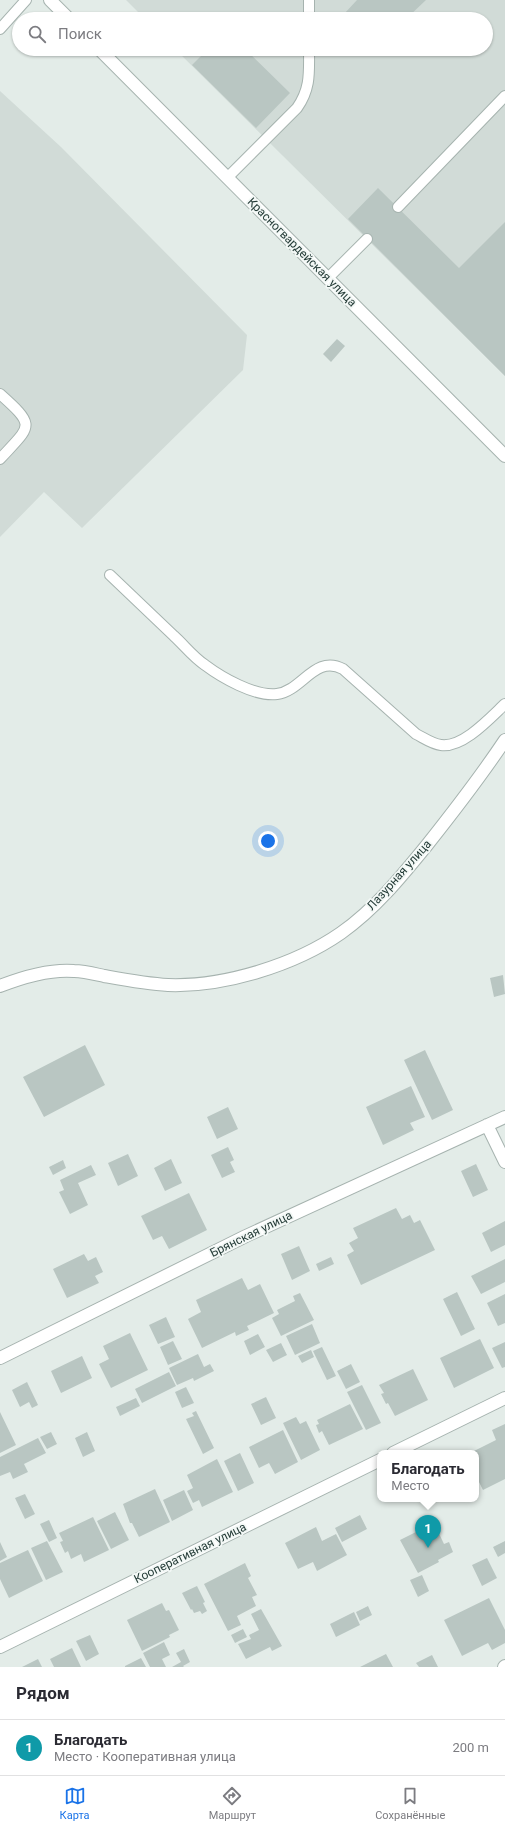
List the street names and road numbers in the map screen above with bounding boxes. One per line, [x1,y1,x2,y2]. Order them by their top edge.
street label: Красногвардейская улица [245,195,359,309]
street label: Лазурная улица [364,837,434,913]
street label: Брянская улица [208,1208,294,1260]
street label: Кооперативная улица [132,1520,248,1586]

